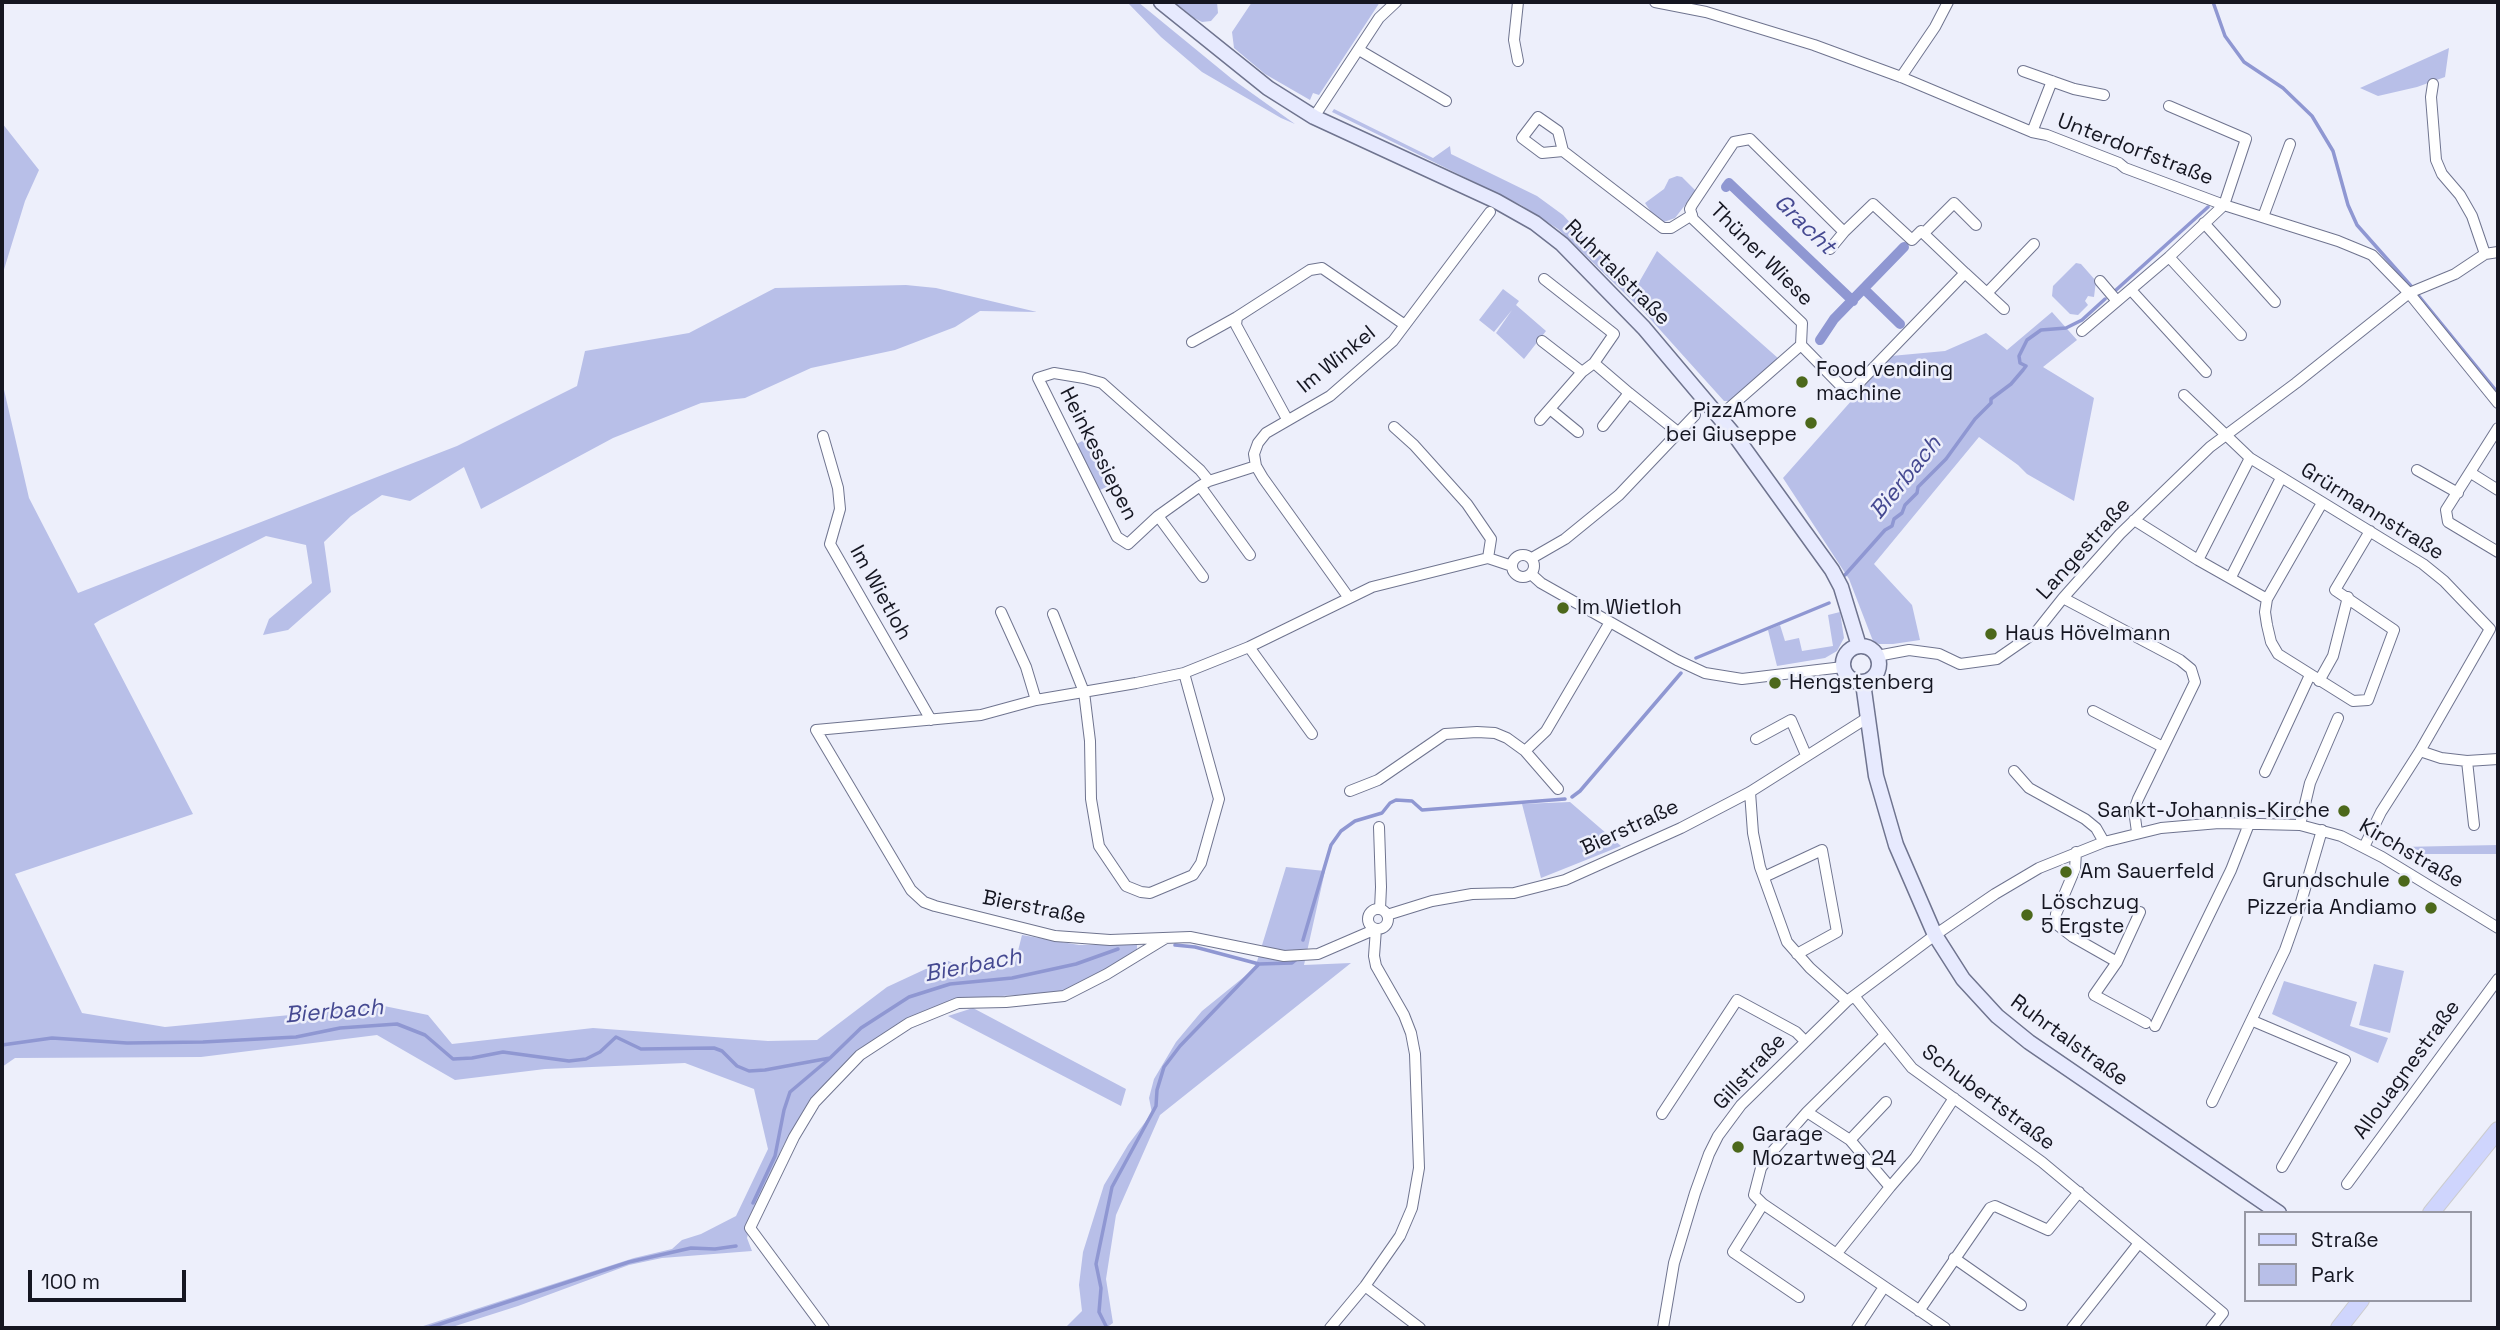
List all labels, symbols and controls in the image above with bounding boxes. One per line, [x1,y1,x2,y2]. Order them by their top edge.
street label: Unterdorfstraße [2053,109,2217,191]
water label: Gracht [1768,189,1840,261]
street label: Thüner Wiese [1704,198,1818,312]
street label: Ruhrtalstraße [1559,215,1675,331]
street label: Im Winkel [1293,321,1381,399]
place label: Food vending machine [1816,357,1953,407]
marker: Food vending machine [1794,374,1810,390]
street label: Heinkessiepen [1054,383,1142,525]
place label: PizzAmore bei Giuseppe [1666,398,1797,448]
marker: PizzAmore bei Giuseppe [1803,415,1819,431]
water label: Bierbach [1864,431,1948,525]
street label: Grürmannstraße [2296,458,2448,566]
street label: Langestraße [2032,493,2136,605]
street label: Im Wietloh [844,541,916,645]
place label: Im Wietloh [1577,595,1682,621]
marker: Im Wietloh [1555,600,1571,616]
place label: Haus Hövelmann [2005,621,2171,647]
marker: Haus Hövelmann [1983,626,1999,642]
place label: Hengstenberg [1789,670,1934,696]
marker: Hengstenberg [1767,675,1783,691]
street label: Bierstraße [1577,794,1683,862]
place label: Sankt-Johannis-Kirche [2097,798,2330,824]
marker: Sankt-Johannis-Kirche [2336,803,2352,819]
street label: Kirchstraße [2354,814,2468,894]
place label: Am Sauerfeld [2080,859,2214,885]
marker: Am Sauerfeld [2058,864,2074,880]
place label: Grundschule [2262,868,2390,894]
marker: Grundschule [2396,873,2412,889]
street label: Bierstraße [980,886,1088,930]
place label: Löschzug 5 Ergste [2041,890,2139,940]
place label: Pizzeria Andiamo [2247,895,2417,921]
marker: Pizzeria Andiamo [2423,900,2439,916]
marker: Löschzug 5 Ergste [2019,907,2035,923]
water label: Bierbach [922,943,1024,989]
street label: Ruhrtalstraße [2005,990,2133,1092]
water label: Bierbach [284,994,384,1030]
street label: Allouagnestraße [2348,996,2466,1144]
street label: Gillstraße [1708,1029,1792,1115]
street label: Schubertstraße [1916,1040,2060,1156]
place label: Garage Mozartweg 24 [1752,1122,1896,1172]
marker: Garage Mozartweg 24 [1730,1139,1746,1155]
legend [2244,1211,2472,1302]
text: Straße [2311,1226,2379,1253]
scale bar [32,1256,189,1300]
text: Park [2311,1261,2355,1288]
text: 100 m [41,1268,100,1295]

